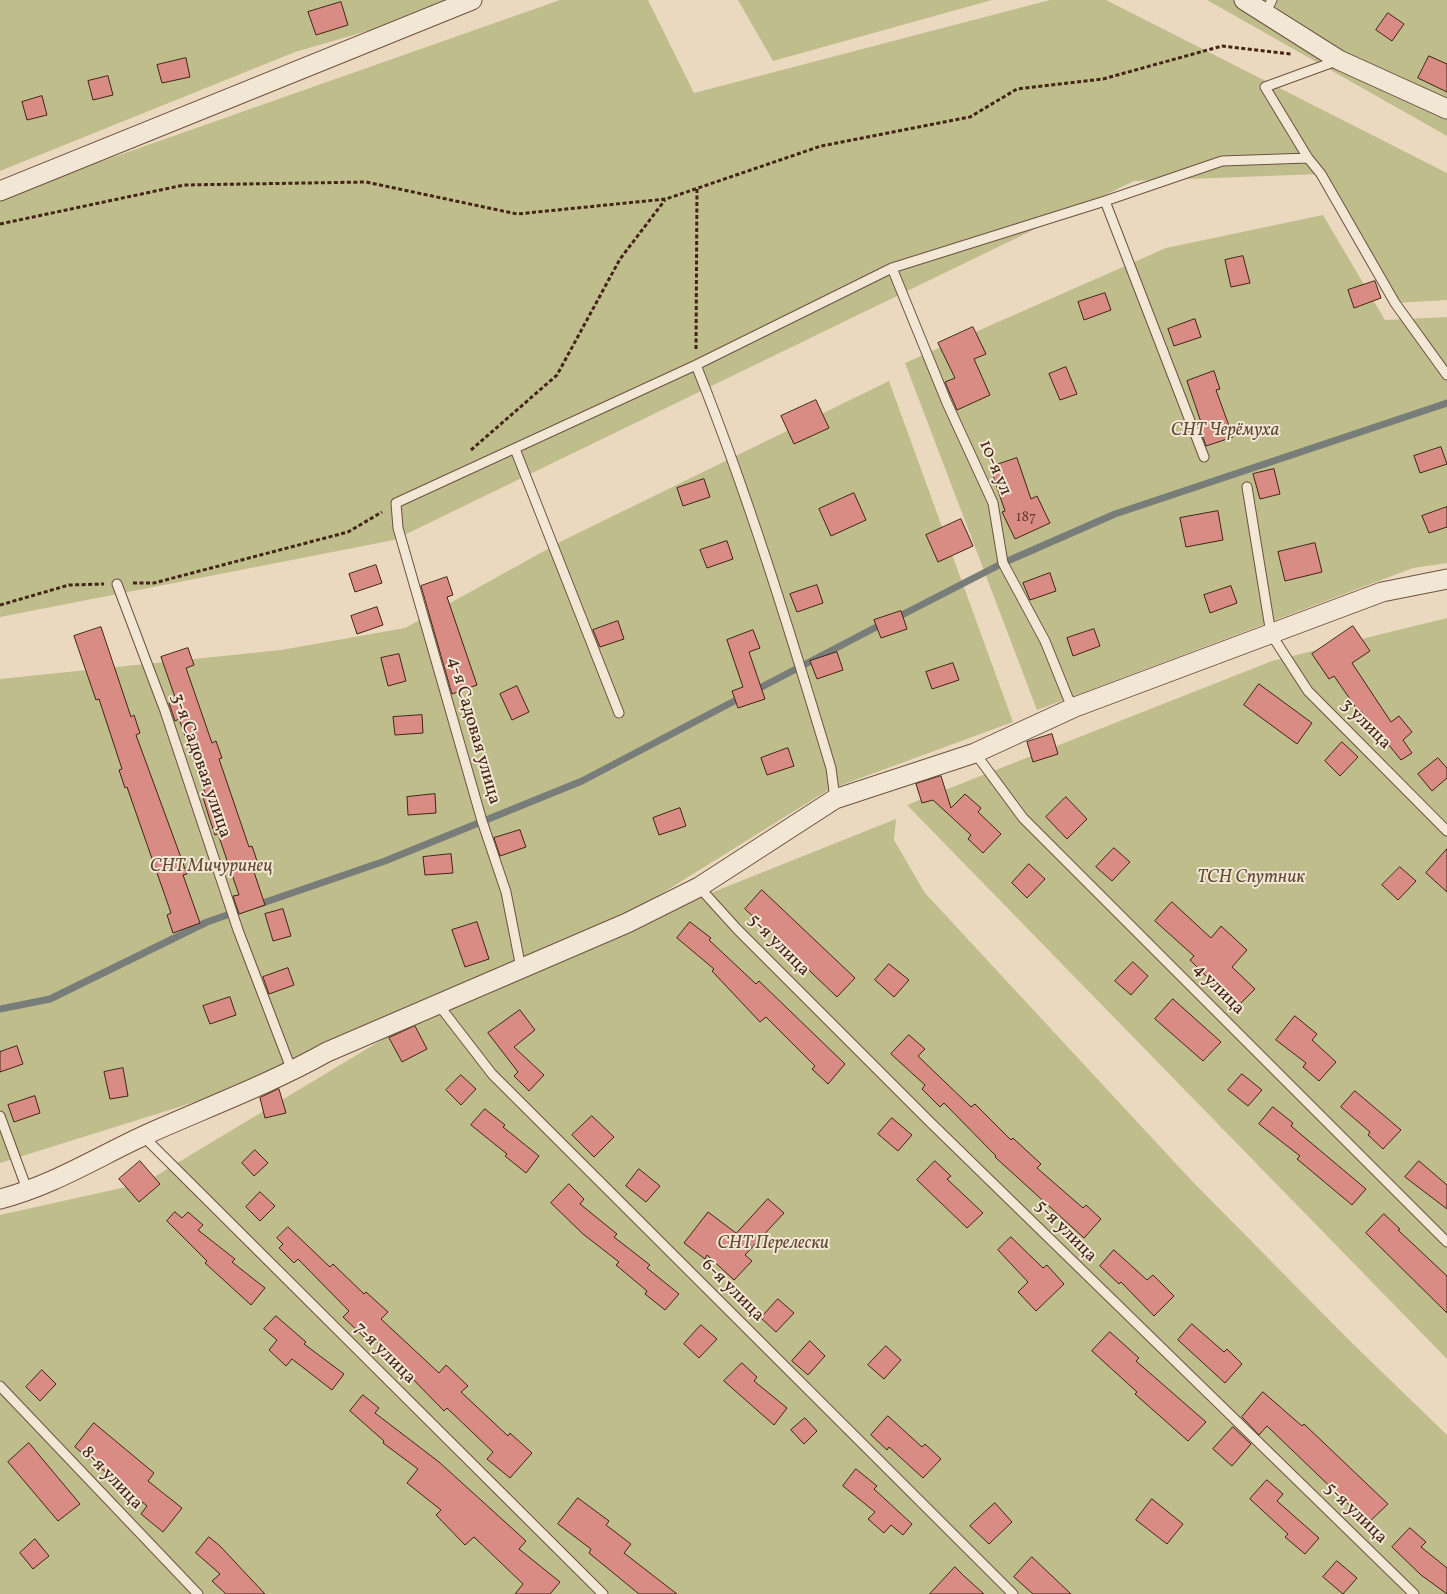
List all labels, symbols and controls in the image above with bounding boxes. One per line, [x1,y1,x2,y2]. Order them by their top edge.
park label: СНТ Черёмуха [1171,421,1279,443]
street label: 10-я ул [973,437,1015,499]
house number: 187 [1016,509,1036,527]
street label: 4-я Садовая улица [442,655,504,807]
street label: 3-я Садовая улица [165,691,235,841]
street label: 3 улица [1335,695,1395,755]
park label: СНТ Мичуринец [150,857,272,879]
park label: ТСН Спутник [1197,868,1305,890]
street label: 5-я улица [742,910,814,982]
street label: 4 улица [1188,960,1248,1020]
street label: 5-я улица [1029,1196,1101,1268]
park label: СНТ Перелески [717,1234,829,1256]
street label: 6-я улица [696,1255,768,1327]
street label: 7-я улица [349,1319,419,1389]
street label: 8-я улица [76,1443,146,1515]
street label: 5-я улица [1319,1479,1391,1549]

